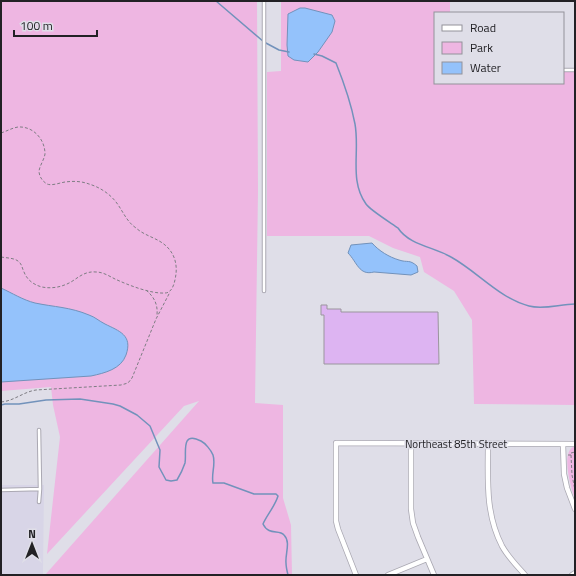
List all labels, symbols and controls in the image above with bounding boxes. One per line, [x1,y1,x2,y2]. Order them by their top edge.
scale bar [14,12,97,38]
legend [434,12,564,84]
text: 100 m [20,16,53,35]
text: Road [470,18,496,37]
text: Park [470,38,493,57]
text: Water [470,58,501,77]
street label: Northeast 85th Street [405,436,507,452]
north arrow [12,524,52,564]
text: N [28,526,36,542]

